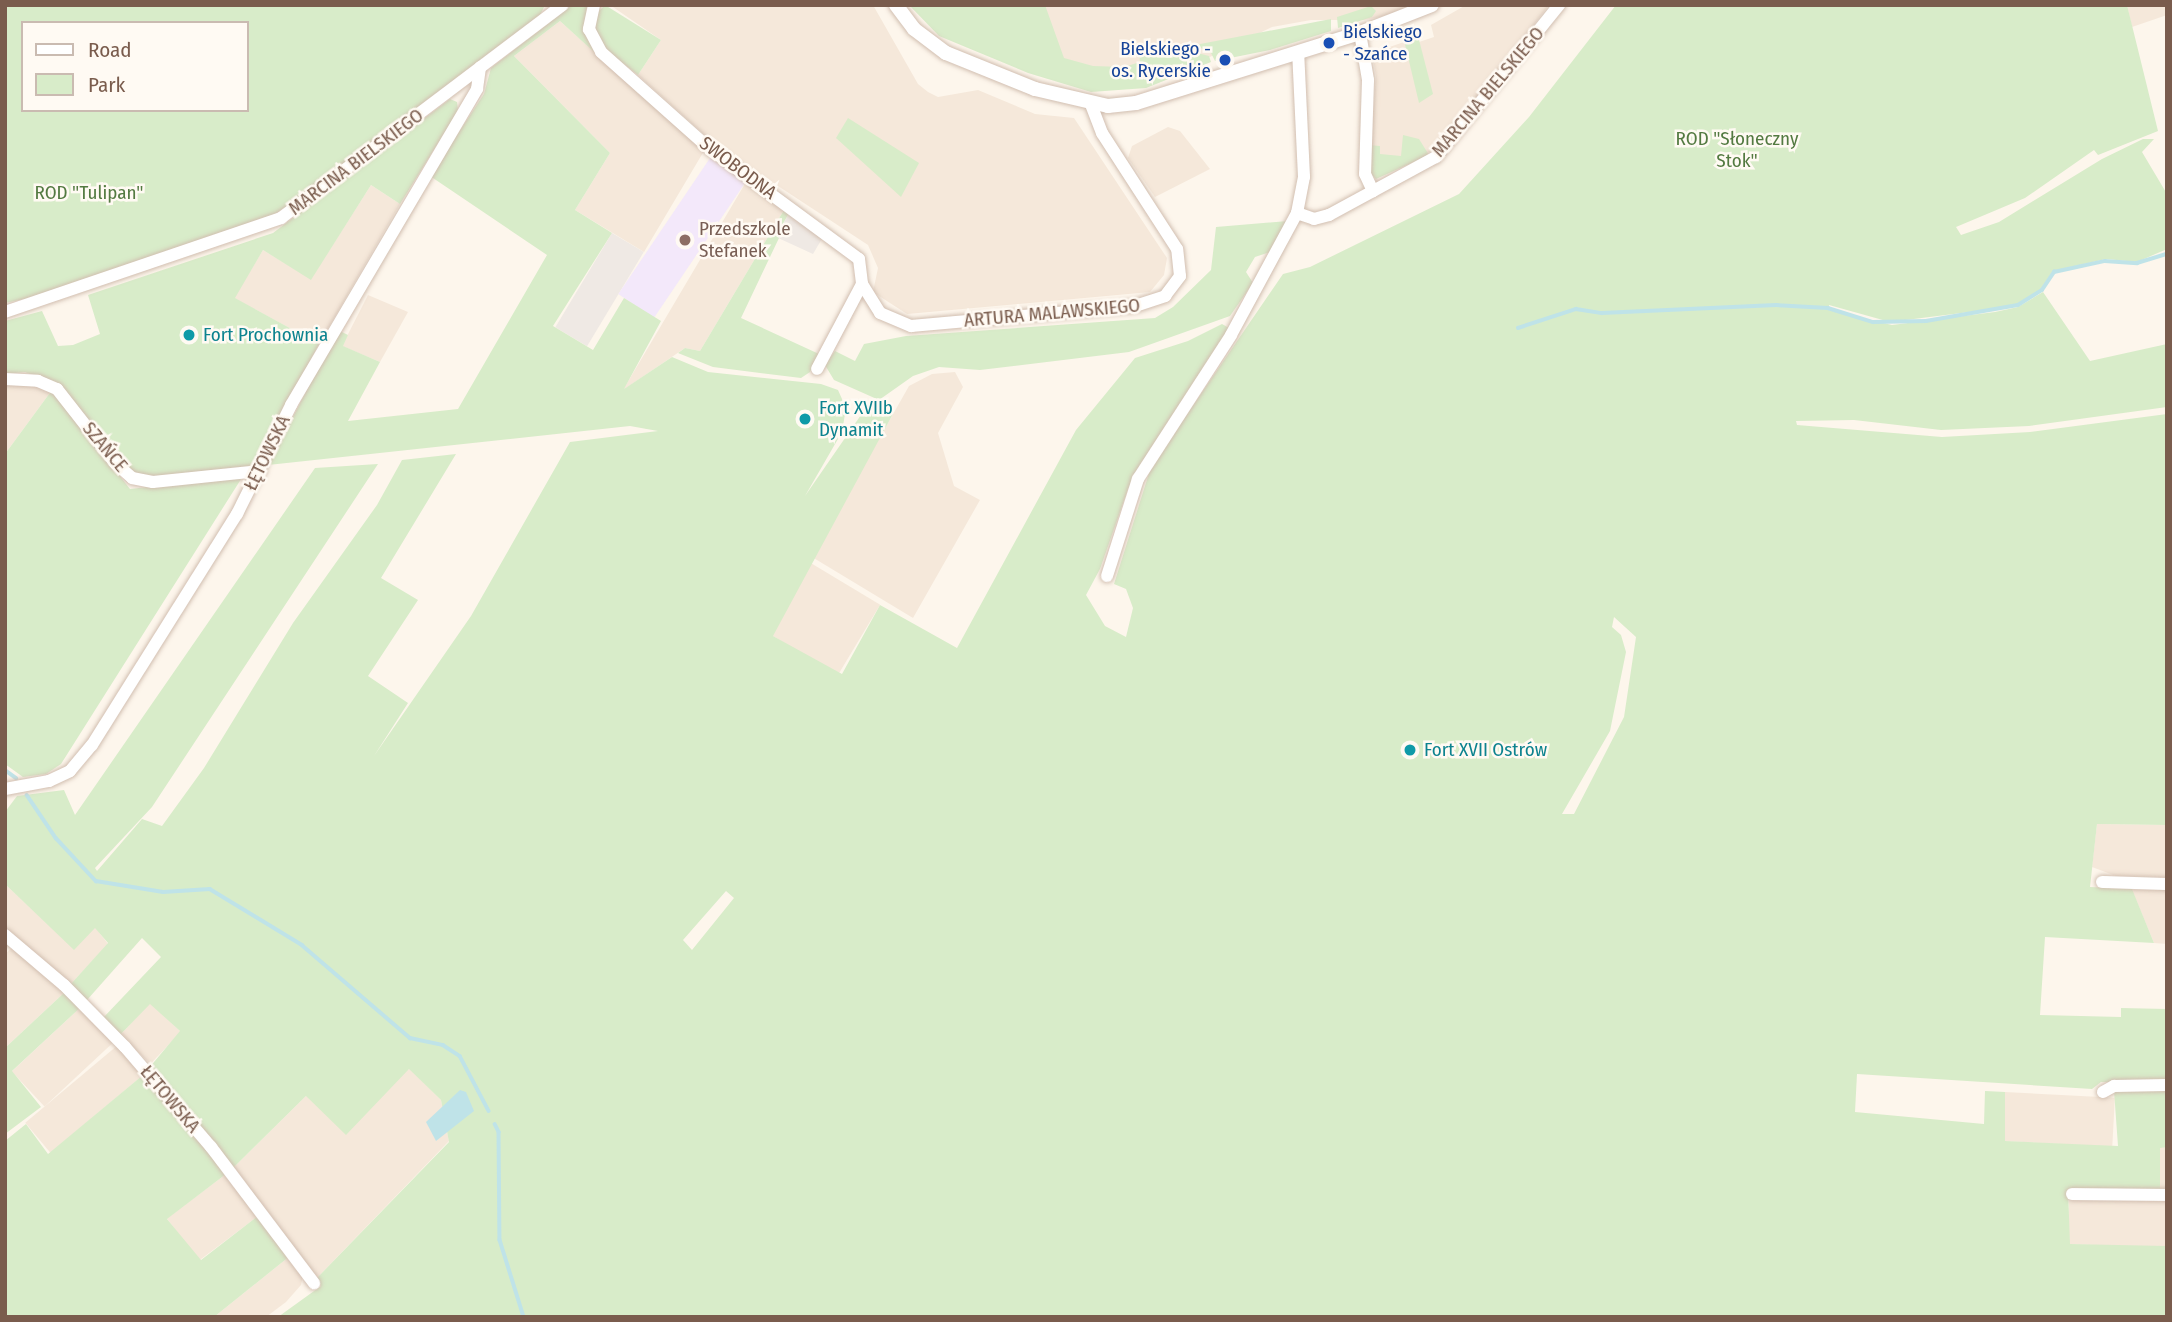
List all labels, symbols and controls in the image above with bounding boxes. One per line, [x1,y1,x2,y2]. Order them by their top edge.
legend [21,21,248,112]
place label: Bielskiego - Szańce [1343,21,1422,65]
street label: MARCINA BIELSKIEGO [1427,22,1549,162]
marker: Bielskiego - Szańce [1321,35,1337,51]
text: Road [88,37,132,63]
place label: Bielskiego - os. Rycerskie [1111,38,1211,82]
marker: Bielskiego - os. Rycerskie [1217,52,1233,68]
text: Park [88,72,125,98]
street label: MARCINA BIELSKIEGO [284,104,428,220]
park label: ROD "Słoneczny Stok" [1676,128,1798,172]
street label: SWOBODNA [695,132,781,204]
park label: ROD "Tulipan" [34,182,144,204]
place label: Przedszkole Stefanek [699,218,791,262]
marker: Przedszkole Stefanek [677,232,693,248]
street label: ARTURA MALAWSKIEGO [963,294,1141,332]
place label: Fort Prochownia [203,324,328,346]
marker: Fort Prochownia [181,327,197,343]
place label: Fort XVIIb Dynamit [819,397,893,441]
street label: ŁĘTOWSKA [239,411,295,495]
marker: Fort XVIIb Dynamit [797,411,813,427]
street label: SZAŃCE [78,417,132,477]
place label: Fort XVII Ostrów [1424,739,1547,761]
marker: Fort XVII Ostrów [1402,742,1418,758]
street label: ŁĘTOWSKA [135,1061,205,1137]

